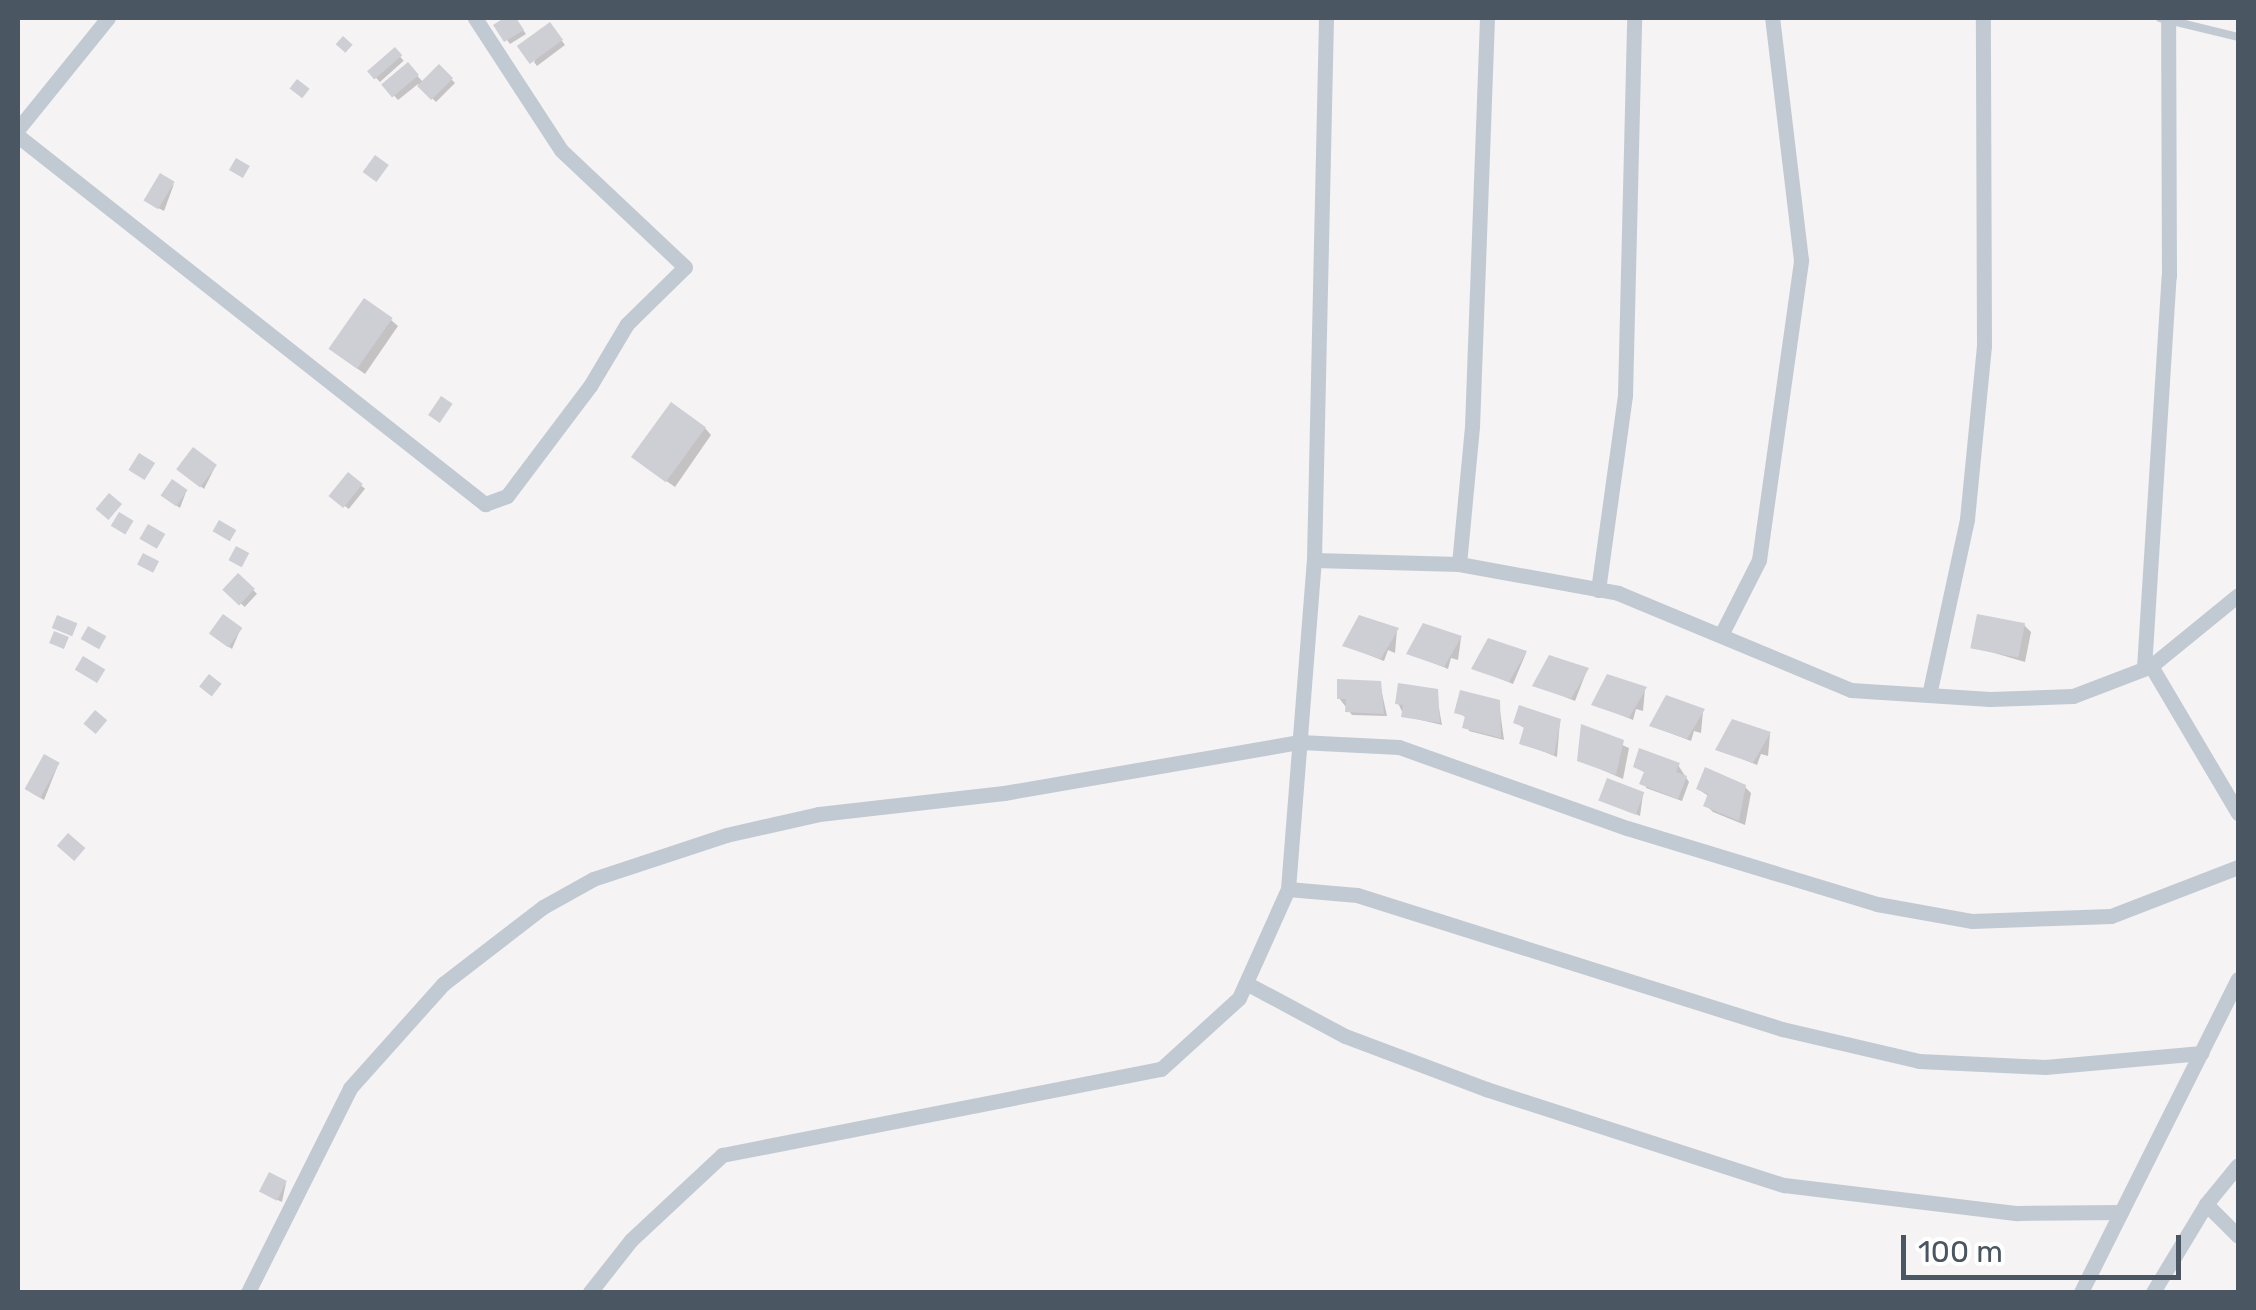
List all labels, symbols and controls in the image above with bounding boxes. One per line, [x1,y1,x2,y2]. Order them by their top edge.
scale bar [1906,1215,2186,1277]
text: 100 m [1918,1234,2003,1270]

